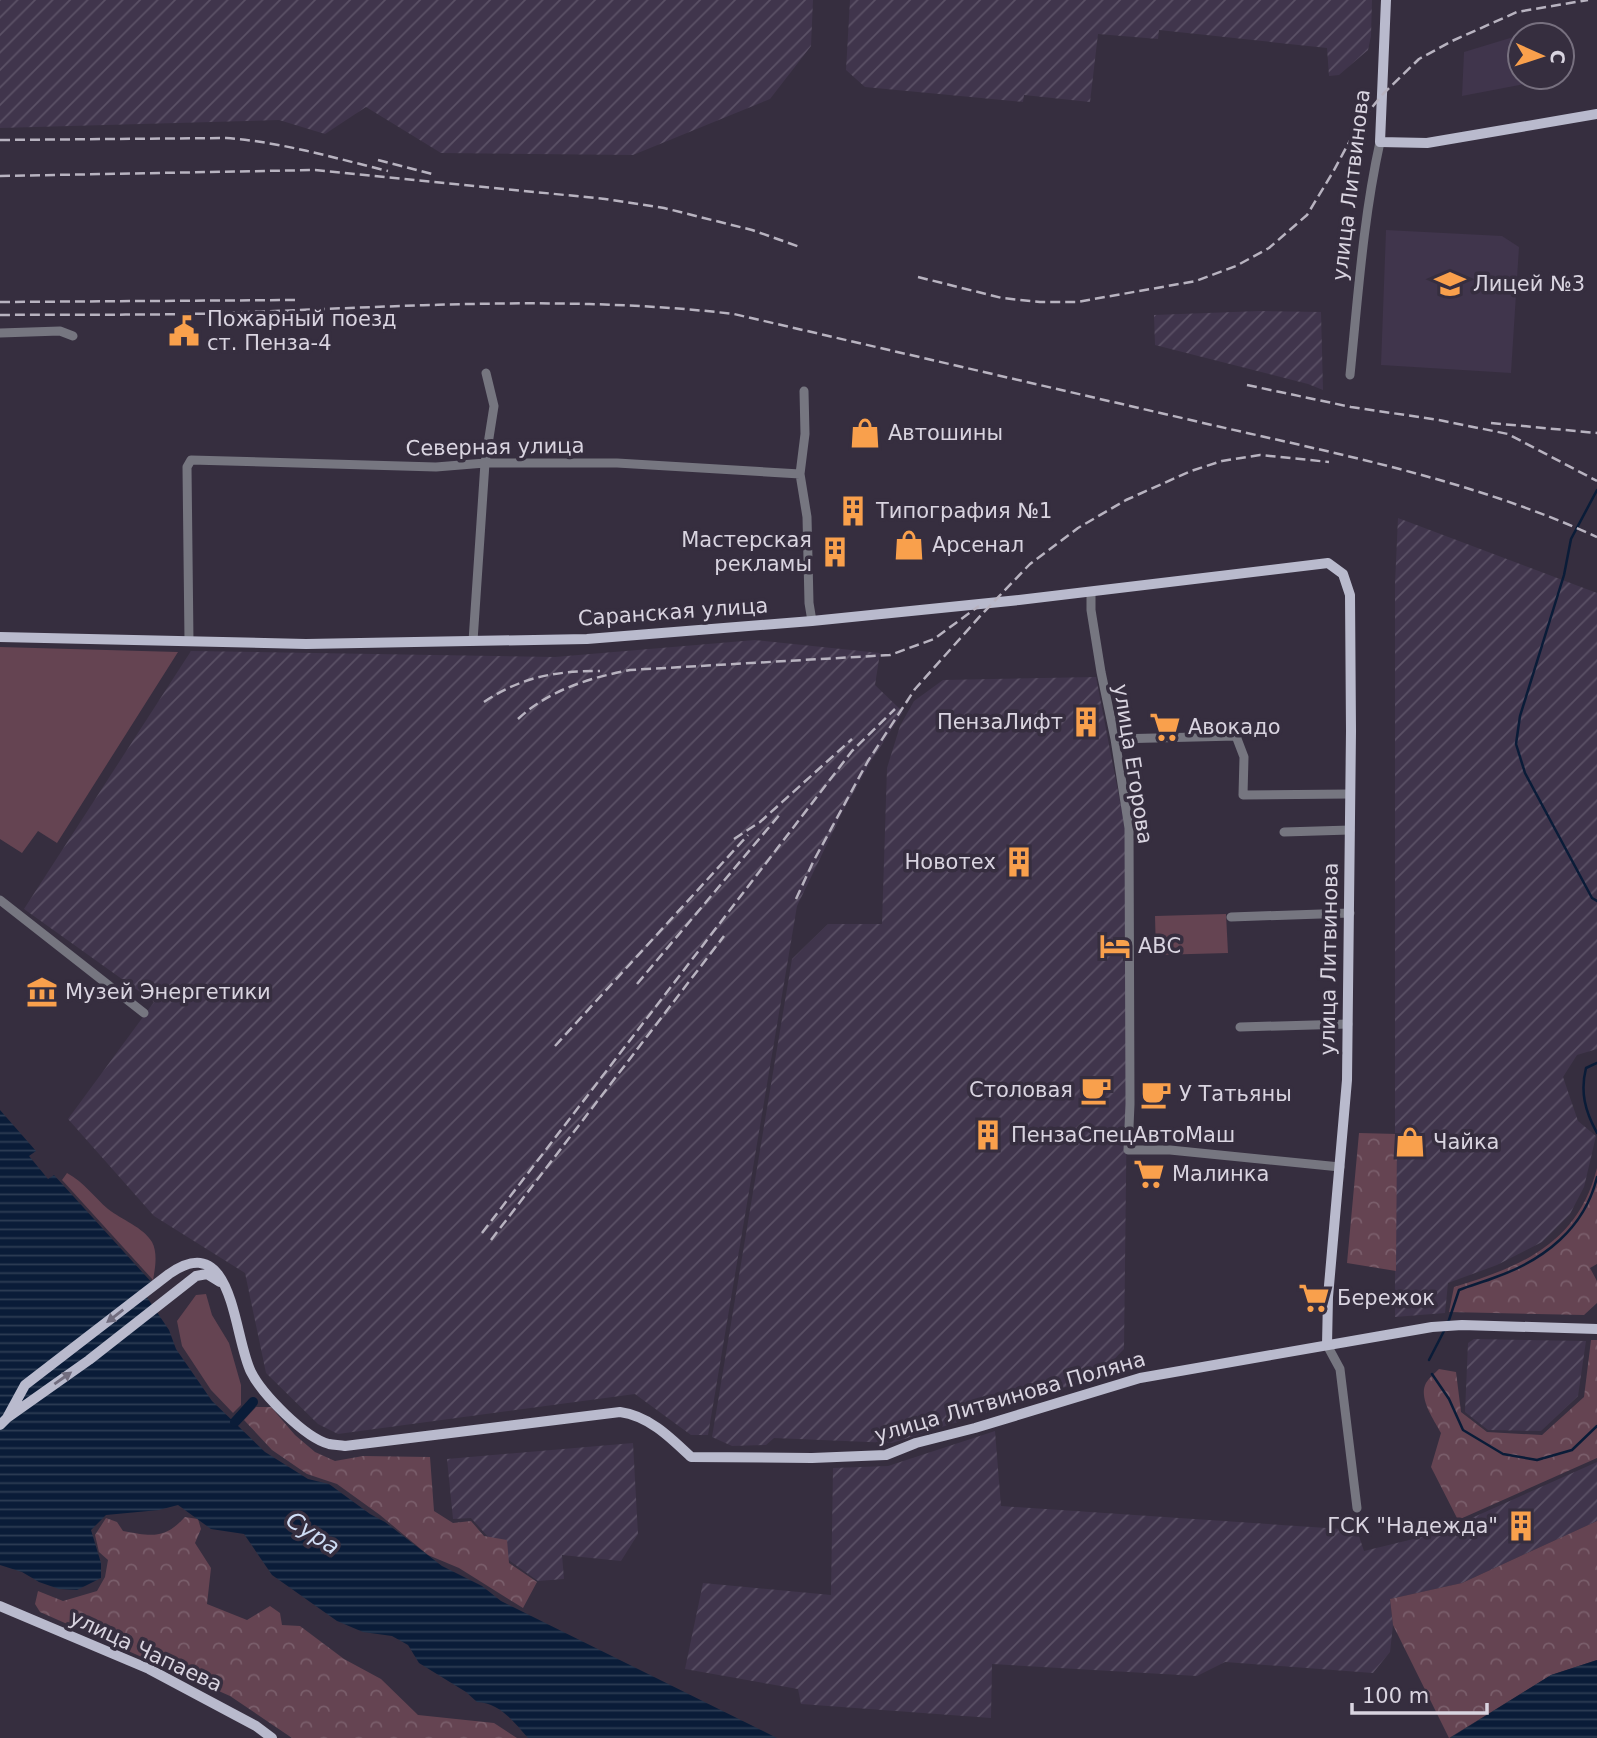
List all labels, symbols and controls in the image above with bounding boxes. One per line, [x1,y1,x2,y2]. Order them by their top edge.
north arrow [1506,21,1576,91]
text: С [1547,49,1569,64]
street label: улица Литвинова [1327,88,1375,282]
school or university icon: Лицей №3 [1433,267,1467,301]
place label: Лицей №3 [1473,272,1585,296]
place label: Пожарный поезд ст. Пенза-4 [207,307,397,355]
public building icon: Пожарный поезд ст. Пенза-4 [167,314,201,348]
shop icon: Автошины [848,416,882,450]
place label: Автошины [888,421,1003,445]
street label: Северная улица [405,433,585,461]
building icon: Типография №1 [836,494,870,528]
place label: Типография №1 [875,499,1052,523]
place label: Мастерская рекламы [681,528,812,576]
shop icon: Арсенал [892,528,926,562]
place label: Арсенал [932,533,1024,557]
building icon: Мастерская рекламы [818,535,852,569]
street label: Саранская улица [577,593,769,631]
street label: улица Егорова [1108,682,1158,846]
building icon: ПензаЛифт [1069,705,1103,739]
place label: ПензаЛифт [937,710,1063,734]
supermarket icon: Авокадо [1148,710,1182,744]
place label: Авокадо [1188,715,1281,739]
building icon: Новотех [1002,845,1036,879]
place label: Новотех [905,850,996,874]
street label: улица Литвинова [1315,862,1343,1056]
hotel icon: ABC [1098,929,1132,963]
place label: ABC [1138,934,1181,958]
museum icon: Музей Энергетики [25,975,59,1009]
place label: Музей Энергетики [65,980,271,1004]
cafe icon: Столовая [1079,1073,1113,1107]
cafe icon: У Татьяны [1139,1077,1173,1111]
place label: Столовая [969,1078,1073,1102]
place label: У Татьяны [1179,1082,1292,1106]
building icon: ПензаСпецАвтоМаш [971,1118,1005,1152]
place label: ПензаСпецАвтоМаш [1011,1123,1235,1147]
shop icon: Чайка [1393,1125,1427,1159]
place label: Чайка [1433,1130,1499,1154]
supermarket icon: Малинка [1132,1157,1166,1191]
place label: Малинка [1172,1162,1269,1186]
supermarket icon: Бережок [1297,1281,1331,1315]
place label: Бережок [1337,1286,1435,1310]
one-way arrow [106,1308,124,1323]
street label: улица Литвинова Поляна [872,1347,1148,1447]
one-way arrow [54,1371,72,1385]
water label: Сура [281,1506,345,1560]
building icon: ГСК "Надежда" [1504,1509,1538,1543]
place label: ГСК "Надежда" [1327,1514,1498,1538]
street label: улица Чапаева [66,1605,226,1697]
scale bar [1352,1672,1487,1716]
text: 100 m [1362,1684,1429,1708]

